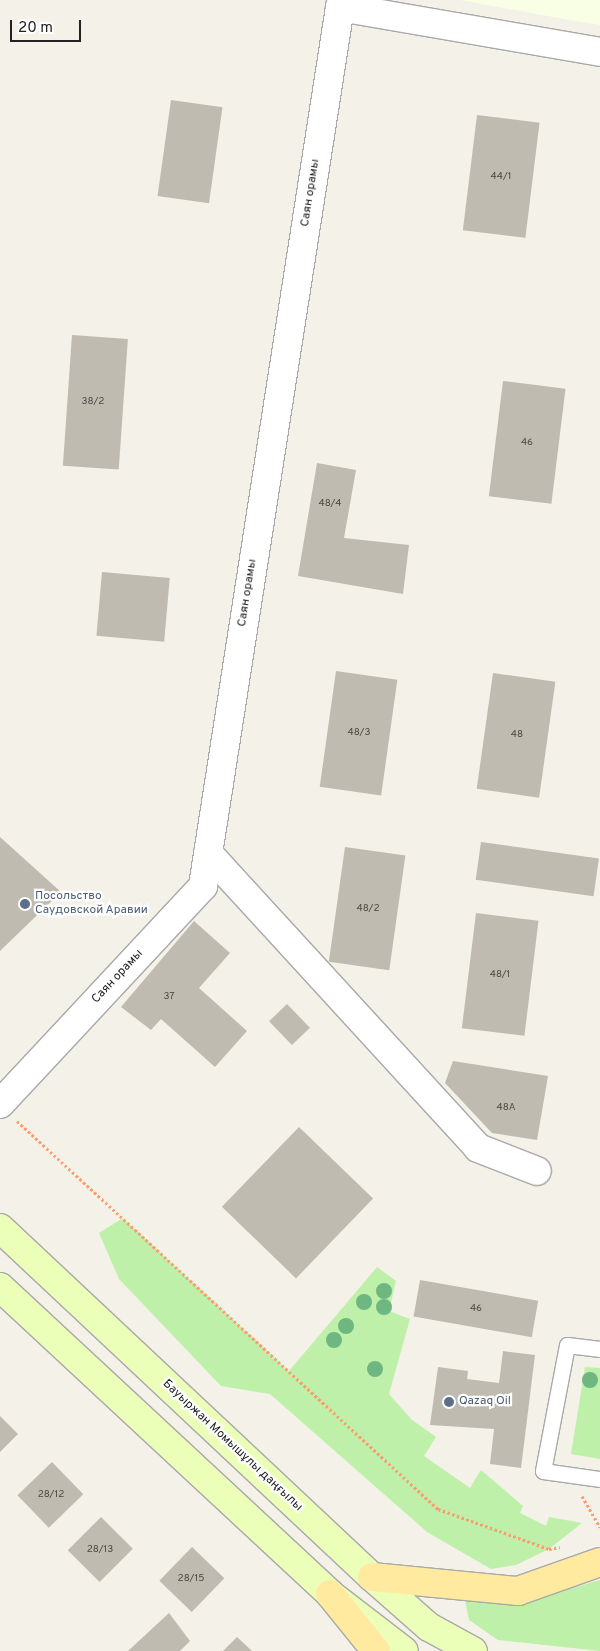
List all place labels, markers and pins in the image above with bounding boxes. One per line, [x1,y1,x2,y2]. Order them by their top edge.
place label: Посольство Саудовской Аравии [35,890,148,918]
marker: Посольство Саудовской Аравии [19,898,31,910]
place label: Qazaq Oil [459,1395,511,1409]
marker: Qazaq Oil [443,1396,455,1408]

